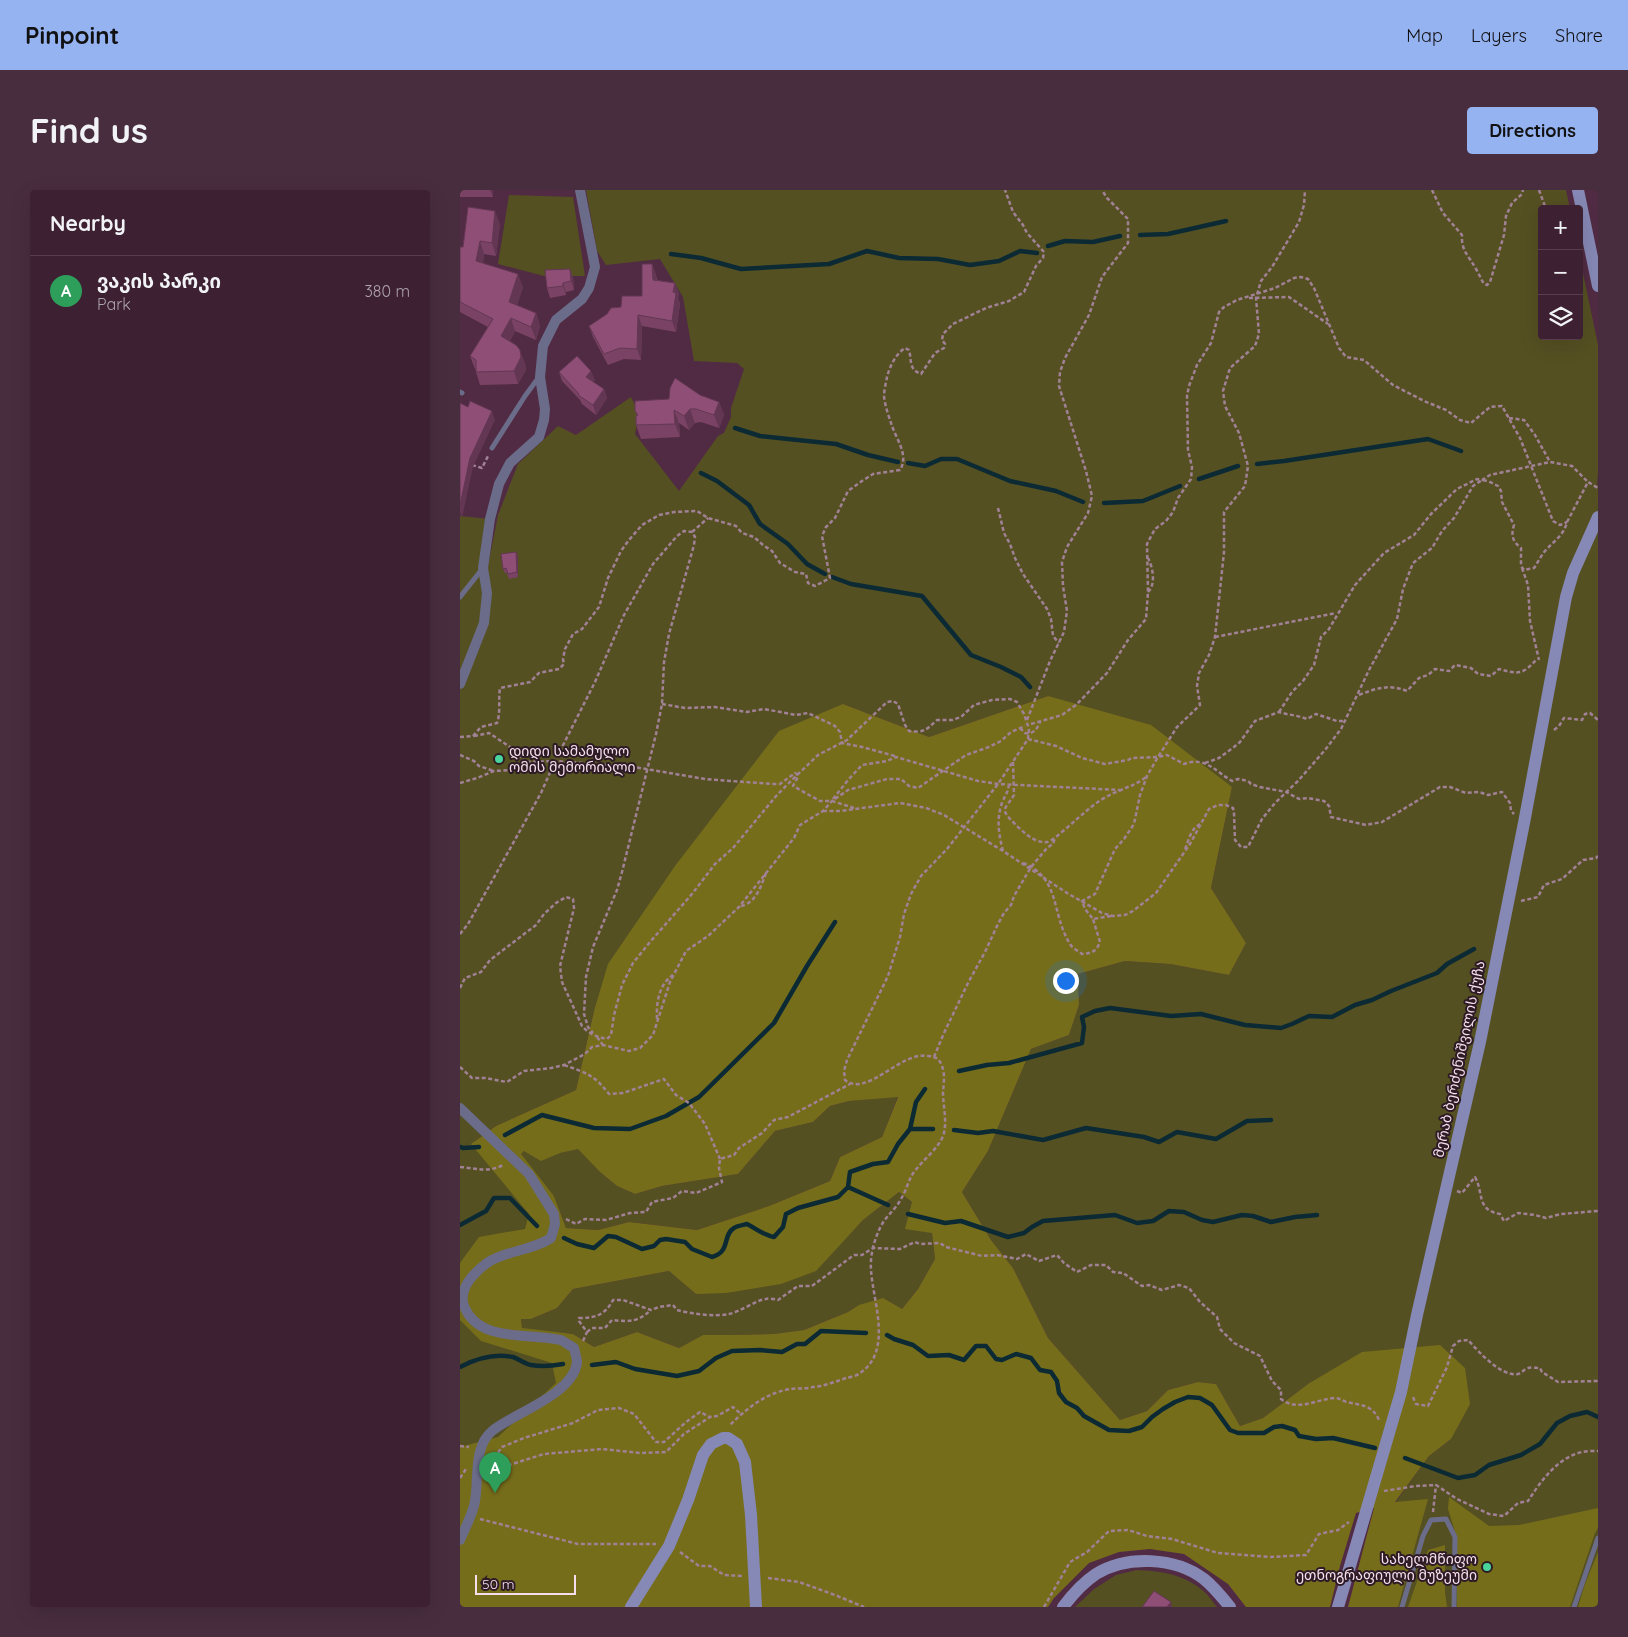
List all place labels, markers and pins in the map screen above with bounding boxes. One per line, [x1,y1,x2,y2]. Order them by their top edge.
place label: დიდი სამამულო ომის მემორიალი [509,742,635,776]
marker: დიდი სამამულო ომის მემორიალი [493,753,505,765]
pin: A [479,1452,511,1493]
place label: სახელმწიფო ეთნოგრაფიული მუზეუმი [1296,1550,1477,1584]
marker: სახელმწიფო ეთნოგრაფიული მუზეუმი [1481,1561,1493,1573]

